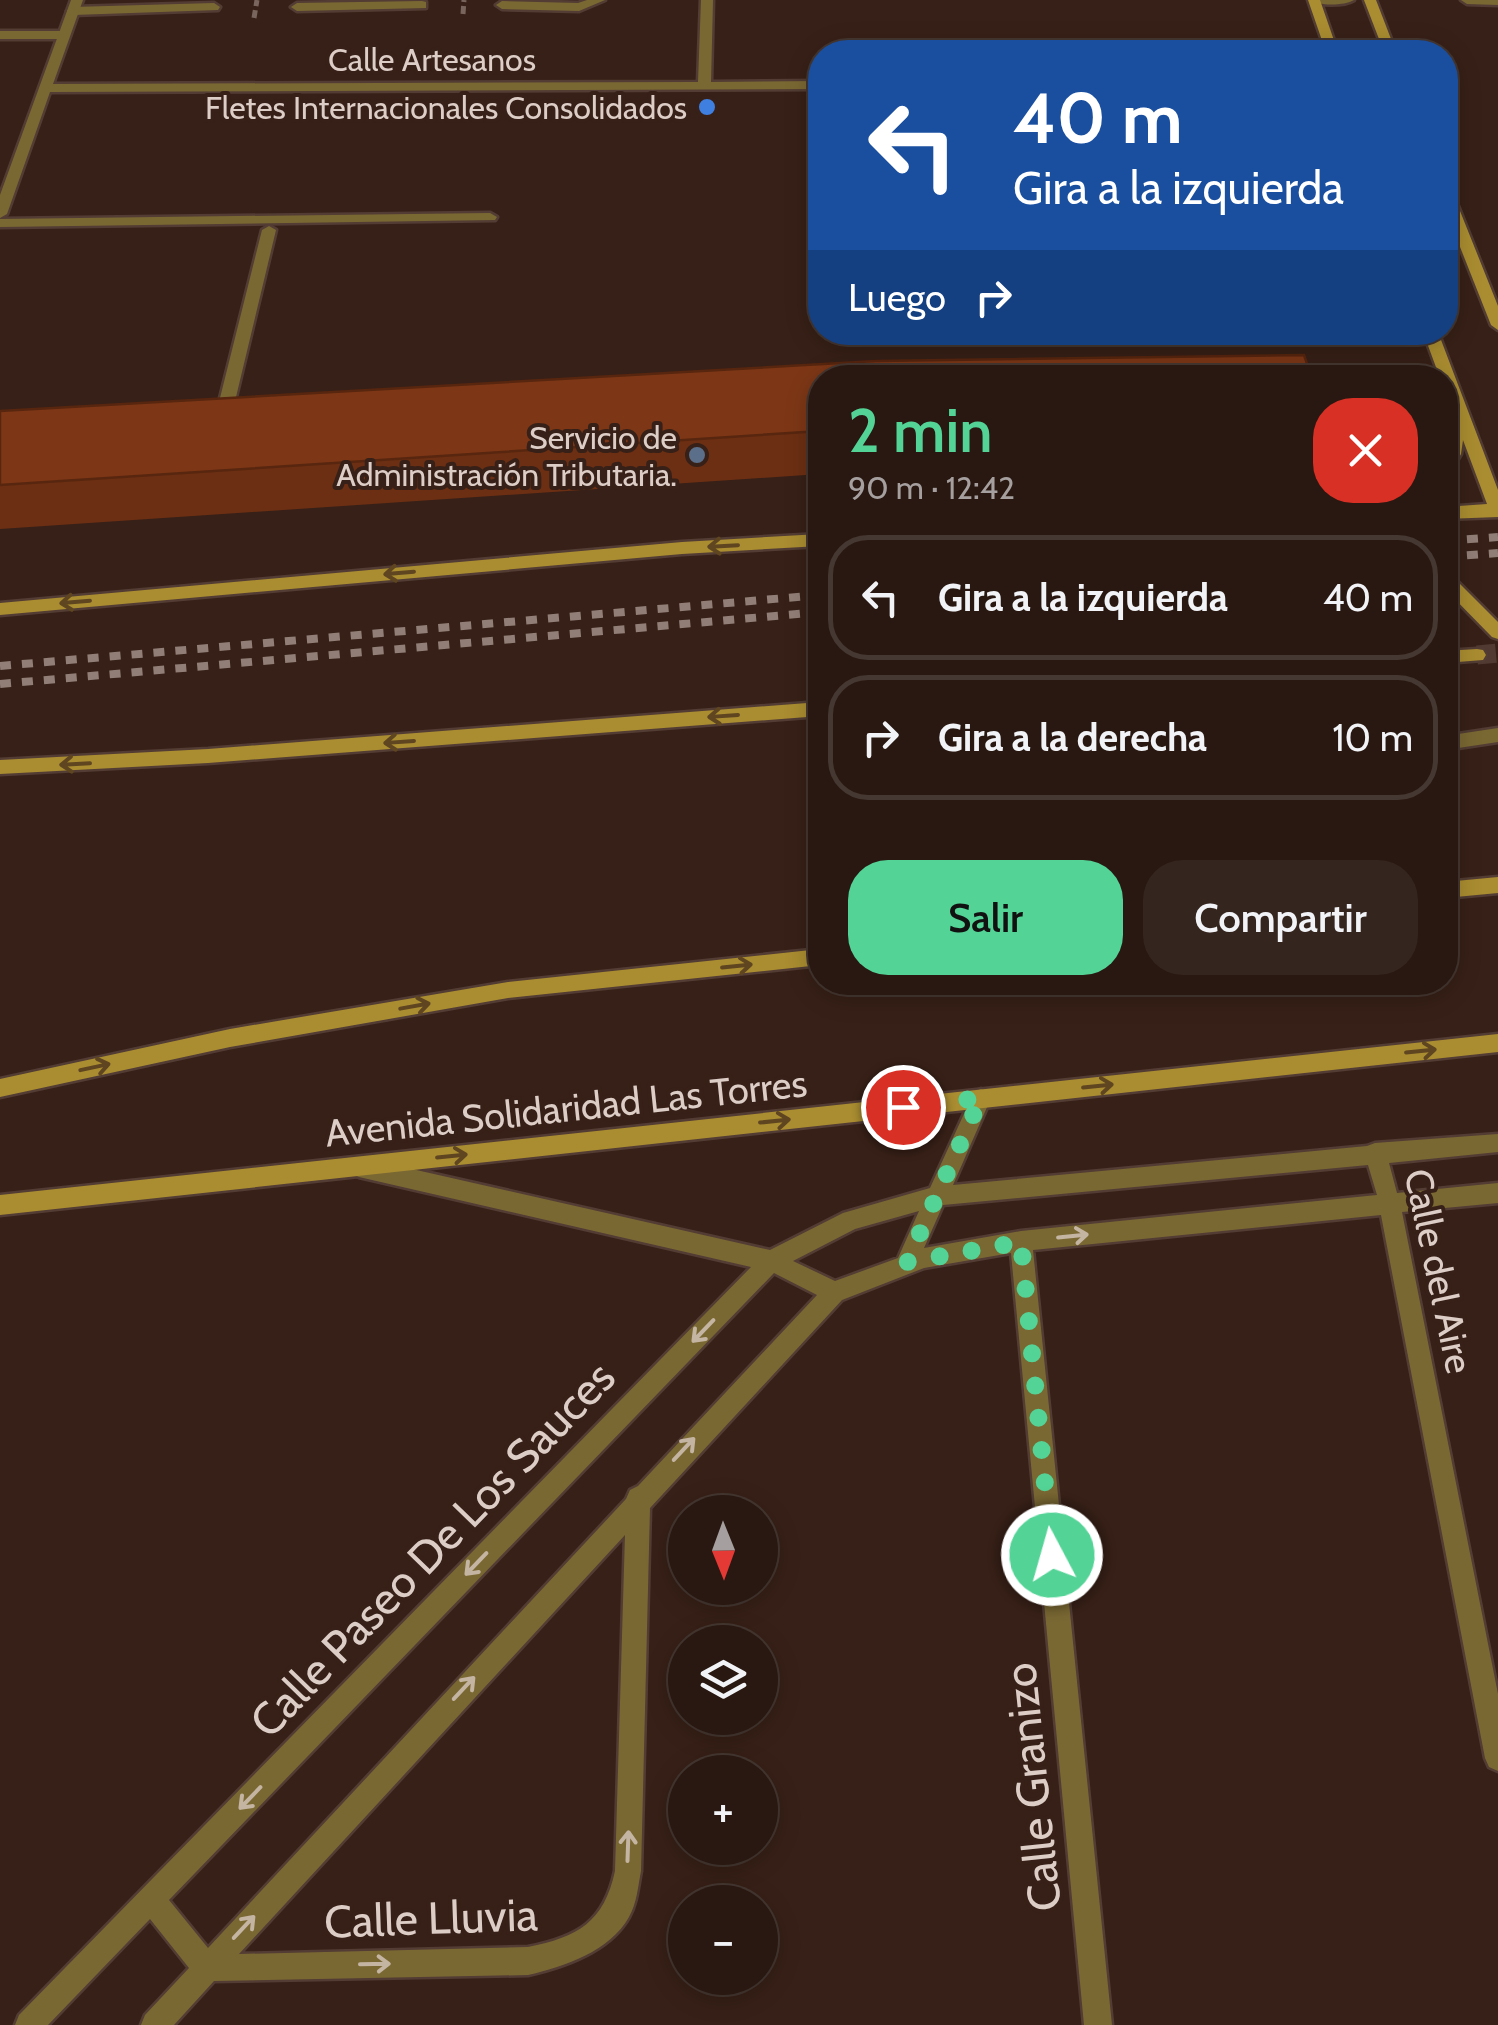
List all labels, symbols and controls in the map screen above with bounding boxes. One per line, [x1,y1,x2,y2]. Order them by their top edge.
street label: Calle Artesanos [328,40,536,79]
text: 40 m [1013,75,1182,161]
icon: left [848,80,978,210]
place label: Fletes Internacionales Consolidados [205,88,687,127]
marker: Fletes Internacionales Consolidados [696,96,718,118]
text: Gira a la izquierda [1013,161,1344,215]
icon: right [966,270,1021,325]
text: Luego [848,274,946,321]
text: 2 min [848,394,993,467]
button: close [1313,398,1418,503]
place label: Servicio de Administración Tributaria. [336,418,677,494]
marker: Servicio de Administración Tributaria. [686,444,708,466]
text: 90 m · 12:42 [848,468,1015,507]
one-way arrow [707,537,739,556]
one-way arrow [383,564,415,583]
icon: left [853,570,908,625]
text: Gira a la izquierda [938,574,1228,621]
text: 40 m [1323,574,1413,621]
one-way arrow [60,592,92,611]
one-way arrow [707,707,739,726]
icon: right [853,710,908,765]
text: Gira a la derecha [938,714,1207,761]
text: 10 m [1332,714,1413,761]
one-way arrow [383,732,415,751]
one-way arrow [59,754,91,773]
button: Salir [848,860,1123,975]
button: Compartir [1143,860,1418,975]
one-way arrow [720,956,752,975]
one-way arrow [398,996,430,1015]
one-way arrow [1404,1041,1437,1060]
one-way arrow [78,1057,110,1075]
street label: Avenida Solidaridad Las Torres [323,1059,809,1157]
pin [861,1065,946,1150]
one-way arrow [1081,1076,1114,1095]
icon: arrive [876,1080,931,1135]
one-way arrow [758,1111,790,1130]
one-way arrow [435,1146,467,1165]
street label: Calle del Aire [1394,1164,1484,1378]
one-way arrow [1056,1227,1088,1246]
one-way arrow [691,1319,715,1343]
street label: Calle Paseo De Los Sauces [238,1350,626,1748]
one-way arrow [672,1438,696,1462]
north arrow [668,1495,778,1605]
map controls [668,1495,778,1995]
position arrow [1000,1503,1104,1607]
one-way arrow [465,1552,489,1576]
button: layers [668,1625,778,1735]
street label: Calle Granizo [992,1660,1072,1914]
one-way arrow [452,1676,475,1701]
button: + [668,1755,778,1865]
one-way arrow [238,1785,262,1809]
one-way arrow [619,1831,638,1863]
button: − [668,1885,778,1995]
street label: Calle Lluvia [323,1887,539,1949]
one-way arrow [232,1916,256,1940]
one-way arrow [358,1955,390,1974]

